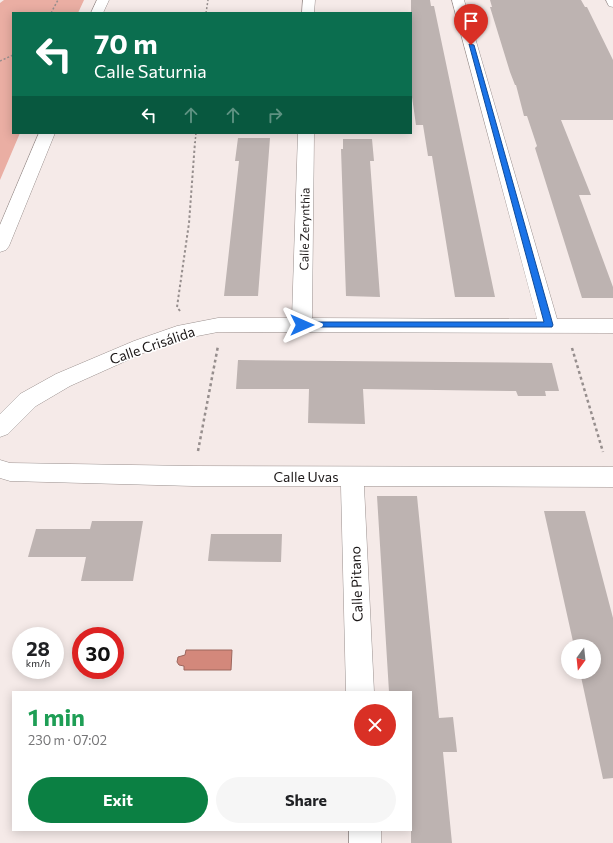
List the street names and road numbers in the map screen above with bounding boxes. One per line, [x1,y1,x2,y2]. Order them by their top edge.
street label: Calle Zerynthia [296,188,312,270]
street label: Calle Crisálida [107,322,197,368]
street label: Calle Uvas [273,468,339,485]
street label: Calle Pitano [346,546,366,622]

